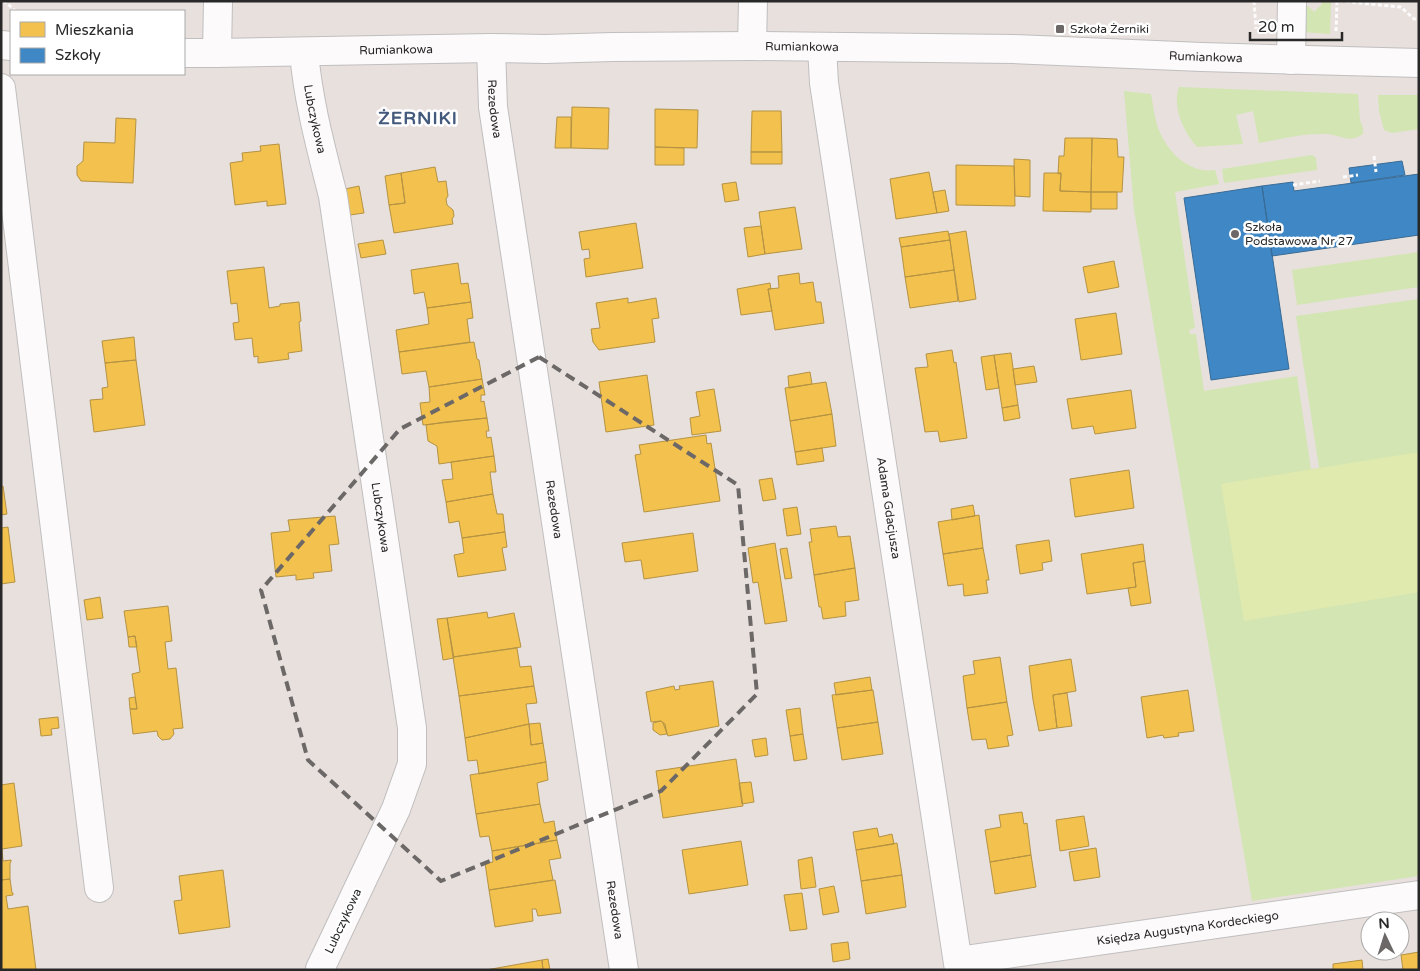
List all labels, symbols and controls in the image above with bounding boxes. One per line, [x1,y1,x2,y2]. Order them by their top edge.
legend [10,10,185,75]
scale bar [1250,10,1342,42]
text: 20 m [1258,18,1295,36]
text: Mieszkania [55,21,134,39]
place label: Szkoła Żerniki [1070,22,1149,36]
marker: Szkoła Żerniki [1054,23,1066,35]
street label: Rumiankowa [765,39,839,54]
street label: Rumiankowa [359,42,433,57]
text: Szkoły [55,46,101,64]
street label: Rumiankowa [1169,49,1243,65]
street label: Rezedowa [485,79,505,139]
street label: Lubczykowa [301,83,329,155]
district label: ŻERNIKI [378,107,458,129]
place label: Szkoła Podstawowa Nr 27 [1245,220,1353,248]
marker: Szkoła Podstawowa Nr 27 [1229,228,1241,240]
street label: Adama Gdacjusza [874,456,903,560]
street label: Rezedowa [543,479,565,540]
street label: Lubczykowa [369,482,393,553]
street label: Rezedowa [604,879,626,940]
street label: Lubczykowa [322,886,364,956]
street label: Księdza Augustyna Kordeckiego [1096,908,1280,948]
north arrow [1360,911,1410,961]
text: N [1378,915,1390,932]

